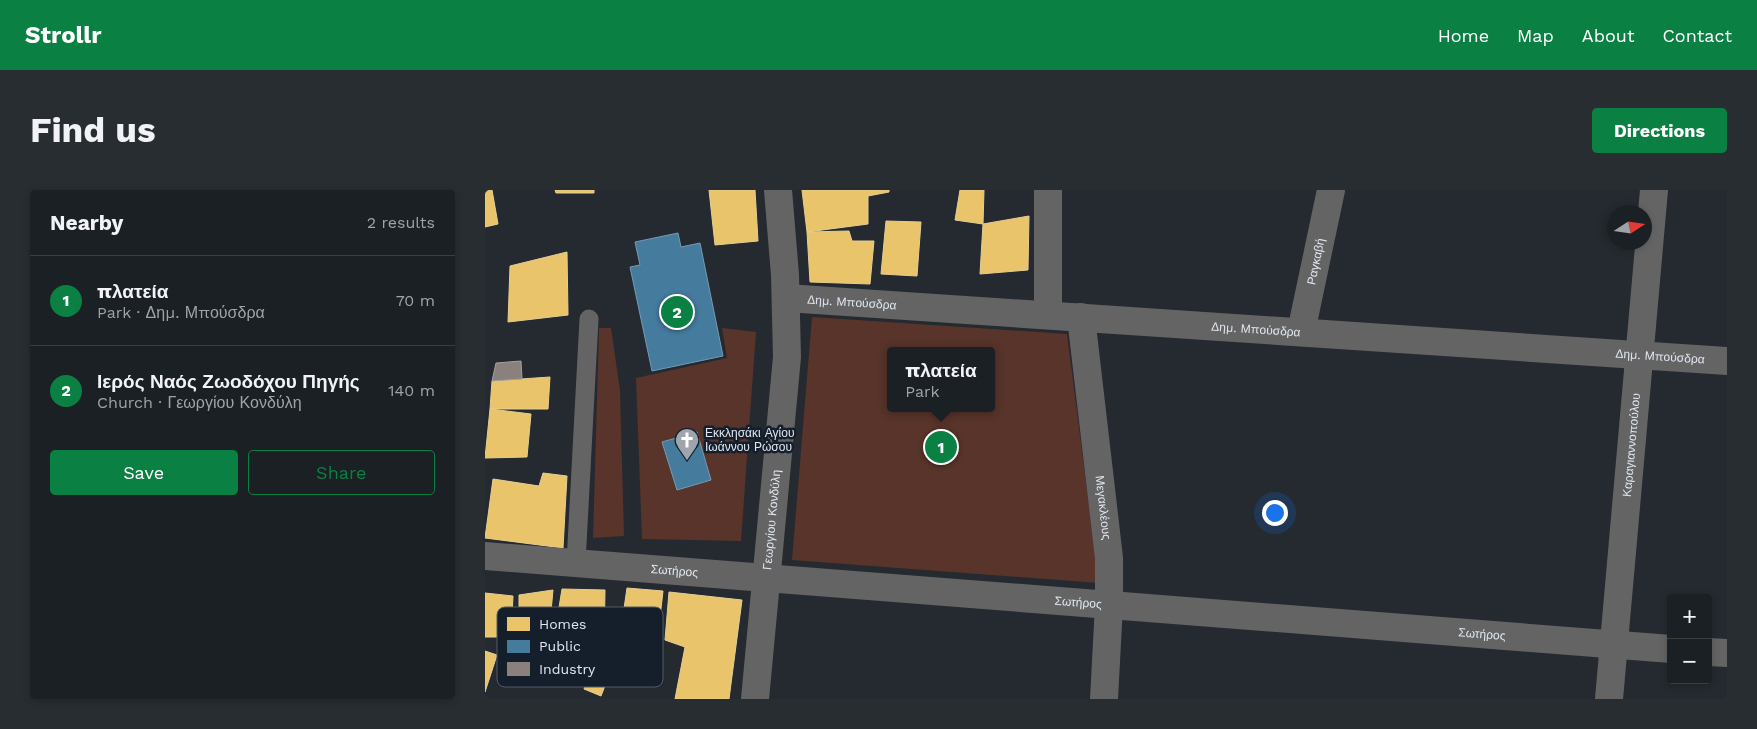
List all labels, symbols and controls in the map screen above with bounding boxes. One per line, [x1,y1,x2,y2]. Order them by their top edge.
text: Strollr [25,21,102,49]
text: Home [1438,25,1489,46]
text: Map [1517,25,1554,46]
text: About [1582,25,1634,46]
text: Contact [1662,25,1732,46]
button: Directions [1592,108,1727,153]
text: Find us [30,109,156,151]
north arrow [1607,205,1652,250]
text: Nearby [50,210,123,235]
text: 2 results [367,213,435,232]
street label: Ραγκαβή [1304,237,1328,286]
text: πλατεία [97,280,168,303]
text: 1 [63,291,69,310]
text: 70 m [396,291,435,310]
street label: Δημ. Μπούσδρα [807,292,897,312]
pin: 2 [661,293,693,331]
text: Park · Δημ. Μπούσδρα [97,303,265,322]
street label: Δημ. Μπούσδρα [1211,319,1301,339]
popup [887,347,995,412]
street label: Δημ. Μπούσδρα [1615,347,1705,366]
text: πλατεία [905,359,977,382]
text: Ιερός Ναός Ζωοδόχου Πηγής [97,370,360,393]
text: 2 [61,381,71,400]
text: 140 m [388,381,435,400]
text: Park [905,382,940,401]
text: Church · Γεωργίου Κονδύλη [97,393,302,412]
street label: Καραγιαννοπούλου [1620,393,1643,497]
place label: Εκκλησάκι Αγίου Ιωάννου Ρώσου [705,426,794,454]
church icon: Εκκλησάκι Αγίου Ιωάννου Ρώσου [674,427,700,461]
pin: 1 [925,428,957,466]
button: Save [50,450,238,495]
button: Share [248,450,435,495]
street label: Γεωργίου Κονδύλη [760,469,783,571]
street label: Μεγακλέους [1092,475,1114,541]
your location [1262,500,1288,526]
street label: Σωτήρος [650,562,699,580]
street label: Σωτήρος [1054,594,1103,611]
map controls [1667,594,1712,684]
button: + [1667,594,1712,639]
legend [497,607,663,687]
text: Homes [539,616,586,632]
street label: Σωτήρος [1458,625,1506,643]
text: Public [539,638,581,654]
button: − [1667,639,1712,684]
text: Industry [539,661,596,677]

